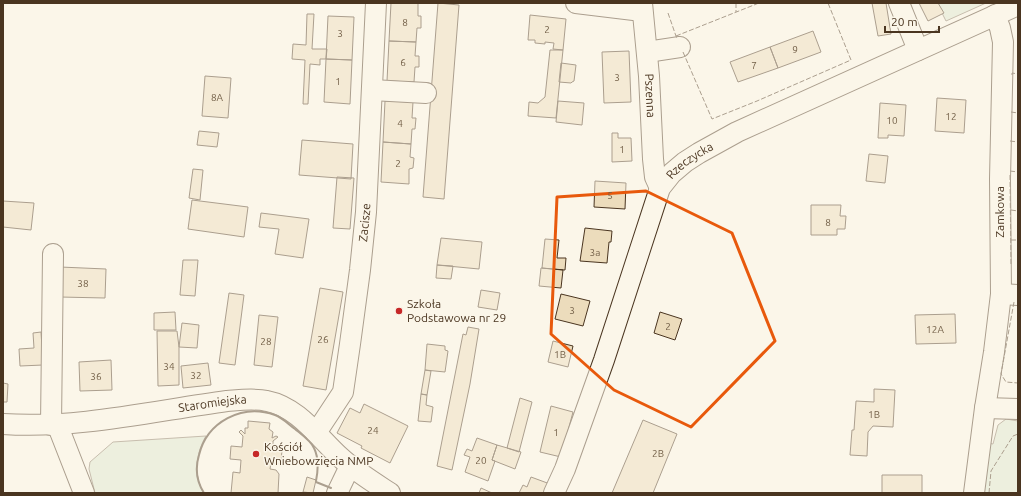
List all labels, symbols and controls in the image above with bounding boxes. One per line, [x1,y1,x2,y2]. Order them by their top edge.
scale bar [885,8,939,34]
text: 20 m [891,15,918,28]
house number: 8 [402,17,408,28]
house number: 2 [544,24,550,35]
house number: 3 [337,28,343,39]
house number: 9 [792,44,798,55]
house number: 6 [400,57,406,68]
house number: 7 [751,60,757,71]
house number: 3 [614,72,620,83]
street label: Pszenna [643,73,658,118]
house number: 1 [335,76,341,87]
house number: 8A [211,92,224,103]
house number: 12 [945,111,957,122]
house number: 10 [886,115,898,126]
house number: 4 [397,118,403,129]
street label: Rzeczycka [663,139,715,181]
house number: 1 [619,144,625,155]
house number: 2 [395,158,401,169]
street label: Zamkowa [993,186,1006,238]
house number: 5 [607,190,613,201]
street label: Zacisze [356,203,372,242]
house number: 8 [825,217,831,228]
house number: 3a [590,247,600,258]
house number: 38 [77,278,89,289]
place label: Szkoła Podstawowa nr 29 [407,297,506,324]
house number: 3 [569,305,575,316]
marker: Szkoła Podstawowa nr 29 [394,306,404,316]
house number: 2 [665,321,671,332]
house number: 12A [926,324,944,335]
house number: 26 [317,334,329,345]
house number: 28 [260,336,272,347]
house number: 1B [554,349,566,360]
house number: 34 [163,361,175,372]
house number: 32 [190,370,202,381]
house number: 36 [90,371,102,382]
street label: Staromiejska [177,392,247,414]
house number: 1B [868,409,880,420]
house number: 24 [367,425,379,436]
house number: 1 [553,427,559,438]
place label: Kościół Wniebowzięcia NMP [264,440,373,467]
house number: 2B [652,448,664,459]
marker: Kościół Wniebowzięcia NMP [251,449,261,459]
house number: 20 [475,455,487,466]

